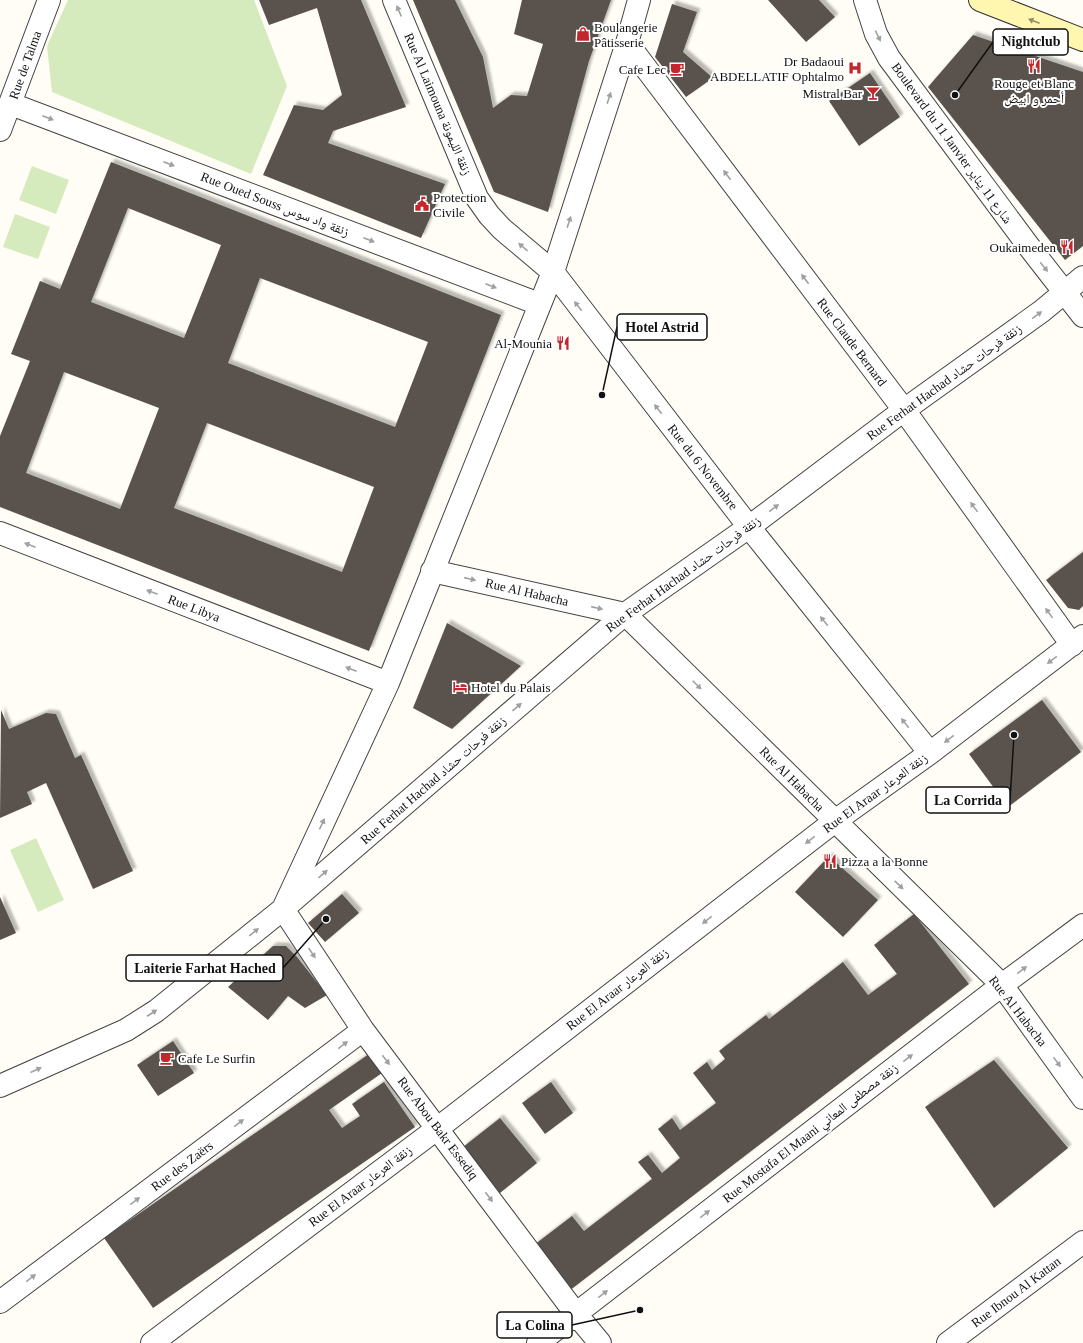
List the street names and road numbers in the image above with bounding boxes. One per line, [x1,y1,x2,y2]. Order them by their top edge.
street label: Rue de Talma [6,29,44,101]
street label: Rue Al Laimouna زنقة الليمونة [400,31,475,178]
street label: Boulevard du 11 Janvier شارع 11 يناير [887,60,1015,228]
street label: Rue Oued Souss زنقة واد سوس [198,169,351,240]
street label: Rue Claude Bernard [814,295,890,389]
street label: Rue Ferhat Hachad زنقة فرحات حشاد [864,321,1025,444]
street label: Rue du 6 Novembre [665,421,741,513]
street label: Rue Ferhat Hachad زنقة فرحات حشاد [603,513,764,636]
street label: Rue Al Habacha [484,575,570,609]
street label: Rue Libya [166,591,222,625]
street label: Rue Ferhat Hachad زنقة فرحات حشاد [357,713,509,848]
street label: Rue Al Habacha [757,744,828,815]
street label: Rue El Araar زنقة العرعار [820,750,931,837]
street label: Rue El Araar زنقة العرعار [563,945,672,1034]
street label: Rue Al Habacha [986,973,1050,1049]
street label: Rue Mostafa El Maani زنقة مصطفى المعاني [720,1060,903,1209]
street label: Rue Abou Bakr Essediq [395,1074,482,1183]
street label: Rue des Zaërs [148,1138,216,1194]
street label: Rue El Araar زنقة العرعار [305,1142,415,1230]
street label: Rue Ibnou Al Kattan [968,1253,1064,1330]

